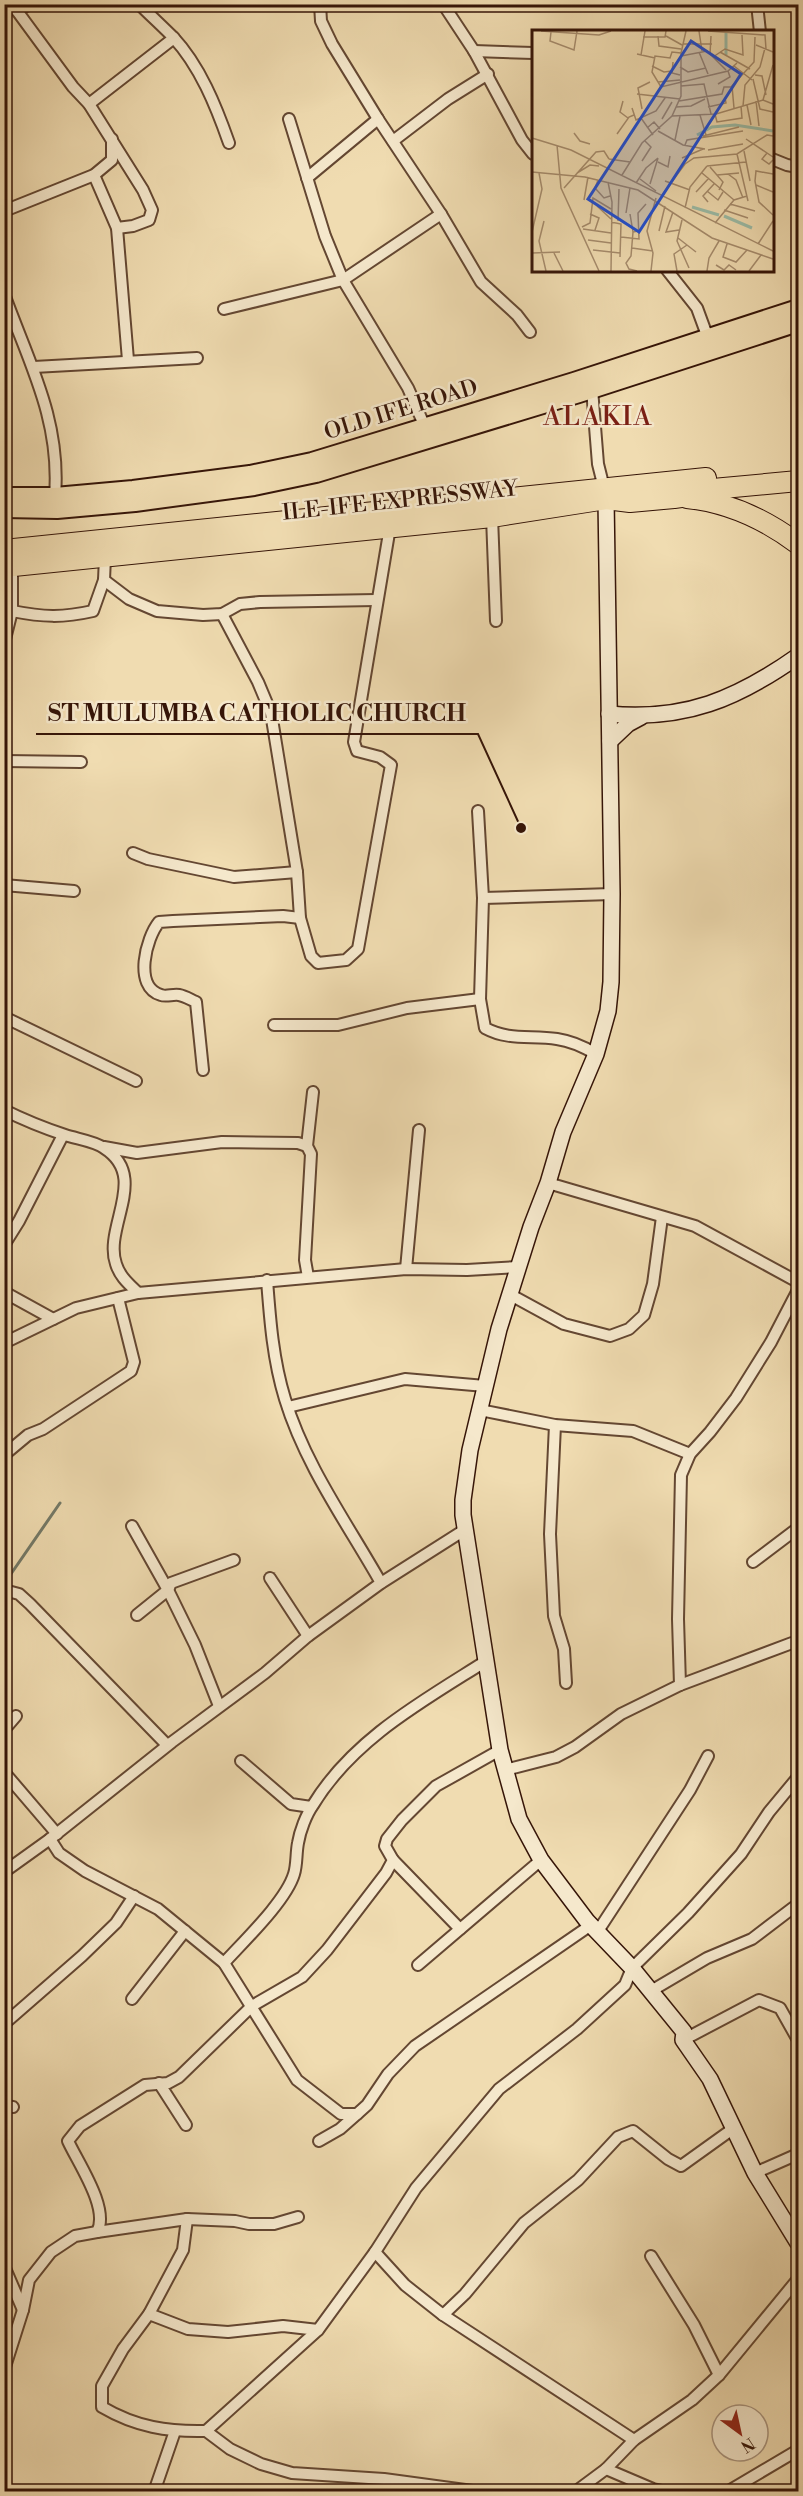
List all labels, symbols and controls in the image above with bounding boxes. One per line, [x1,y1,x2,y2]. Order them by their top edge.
inset map [532,30,773,272]
street label: OLD IFE ROAD [321,374,481,446]
district label: ALAKIA [542,401,653,433]
street label: ILE-IFE EXPRESSWAY [281,475,521,527]
callout: ST MULUMBA CATHOLIC CHURCH [36,692,478,734]
text: ST MULUMBA CATHOLIC CHURCH [48,699,466,729]
north arrow [710,2403,770,2463]
text: N [737,2433,758,2457]

